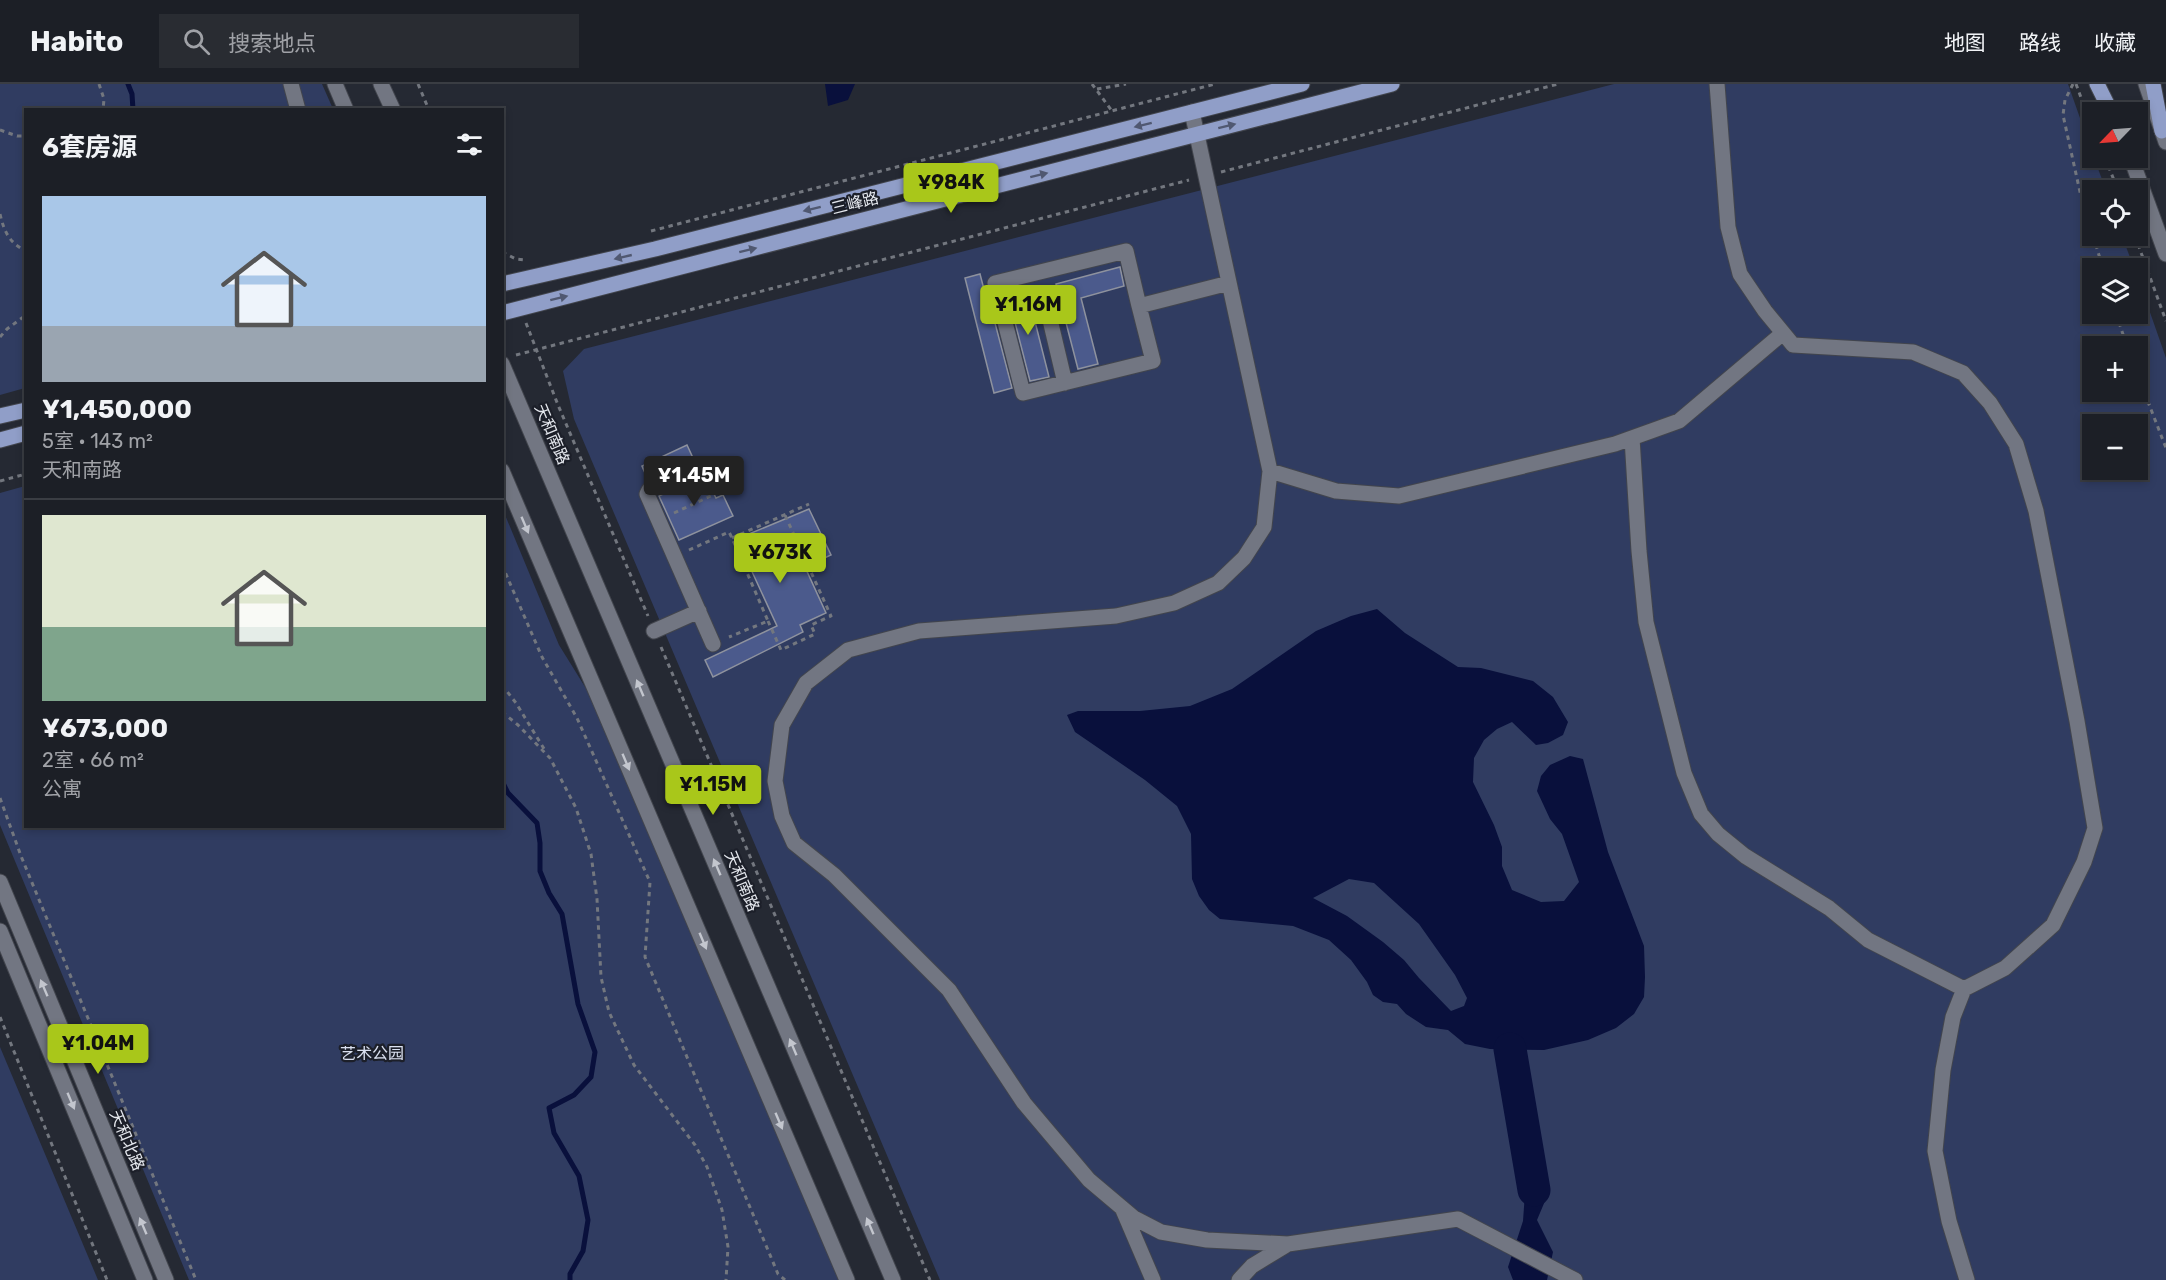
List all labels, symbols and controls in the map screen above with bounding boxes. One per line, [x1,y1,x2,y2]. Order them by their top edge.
search box [159,14,579,68]
text: Habito [30,25,123,58]
icon: search [180,25,213,58]
text: 搜索地点 [228,30,316,57]
text: 地图 [1944,30,1986,55]
text: 路线 [2019,30,2061,55]
text: 收藏 [2094,30,2136,55]
north arrow [2082,102,2148,168]
map controls [2082,102,2148,480]
one-way arrow [1134,120,1152,130]
one-way arrow [1218,121,1237,131]
icon: filters [453,128,486,161]
text: 6套房源 [42,132,137,163]
pin: ¥984K [909,163,993,214]
one-way arrow [1029,169,1048,179]
text: ¥984K [917,170,985,194]
button: locate [2082,180,2148,246]
street label: 三峰路 [829,188,881,218]
one-way arrow [803,205,821,215]
icon: home [210,235,318,343]
one-way arrow [739,244,757,254]
one-way arrow [613,252,632,262]
button: layers [2082,258,2148,324]
pin: ¥1.16M [979,285,1077,336]
text: ¥1.16M [994,292,1062,316]
one-way arrow [550,293,568,303]
button: + [2082,336,2148,402]
text: ¥1,450,000 [42,394,192,425]
street label: 天和南路 [531,401,573,467]
button: − [2082,414,2148,480]
text: 5室 · 143 m² [42,429,153,453]
pin: ¥1.45M [645,456,743,507]
text: 天和南路 [42,458,122,482]
text: ¥1.45M [658,463,730,487]
one-way arrow [521,516,530,533]
pin: ¥673K [738,533,822,584]
text: ¥673K [748,540,812,564]
icon: home [210,554,318,662]
one-way arrow [635,679,645,697]
text: ¥673,000 [42,713,168,744]
text: 2室 · 66 m² [42,748,144,772]
one-way arrow [622,753,632,771]
pin: ¥1.15M [664,765,762,816]
text: ¥1.15M [679,772,747,796]
text: 公寓 [42,777,82,801]
street label: 天和南路 [721,848,763,914]
one-way arrow [712,858,722,876]
one-way arrow [698,933,708,951]
one-way arrow [39,979,48,997]
pin: ¥1.04M [49,1024,147,1075]
text: ¥1.04M [61,1031,135,1055]
one-way arrow [788,1037,798,1055]
park label: 艺术公园 [340,1044,404,1063]
one-way arrow [66,1093,76,1111]
street label: 天和北路 [106,1107,148,1173]
one-way arrow [774,1112,784,1130]
one-way arrow [138,1217,147,1235]
one-way arrow [865,1217,875,1235]

